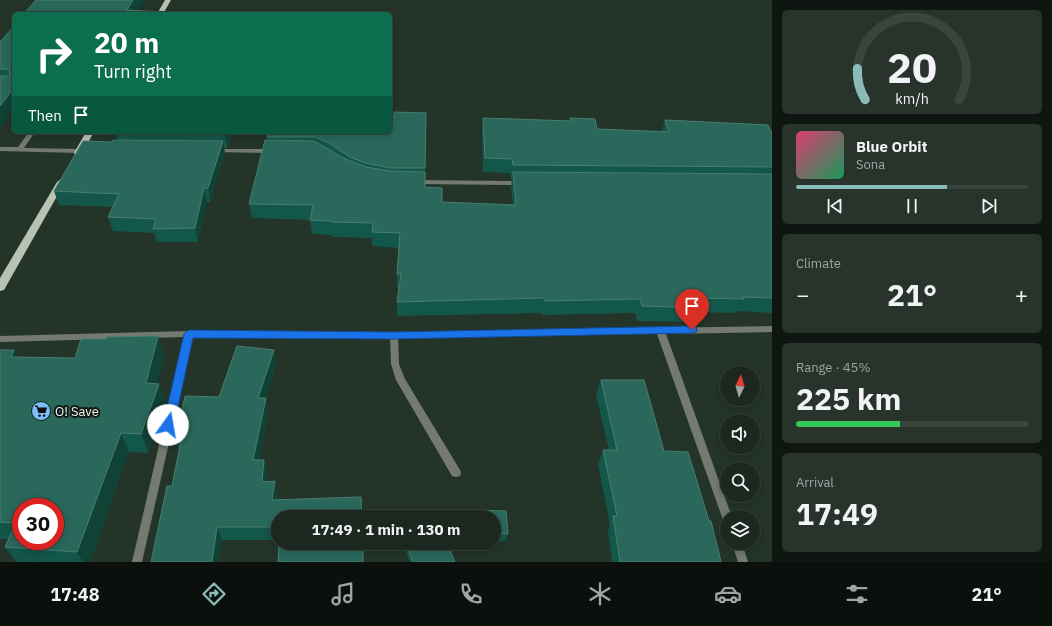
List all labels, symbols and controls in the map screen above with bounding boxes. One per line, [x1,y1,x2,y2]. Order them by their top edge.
text: 20 m [94,24,159,61]
icon: right [28,28,80,80]
text: 20 [887,40,937,94]
text: Turn right [94,60,172,83]
text: km/h [895,89,929,108]
icon: arrive [70,104,92,126]
text: Then [28,106,62,125]
text: Blue Orbit [856,137,927,156]
text: Sona [856,156,885,173]
icon: previous [824,195,846,217]
icon: pause [901,195,923,217]
icon: next [978,195,1000,217]
text: Climate [796,255,841,272]
text: 21° [887,275,937,314]
text: − [796,280,809,309]
text: + [1015,280,1028,309]
pin [675,289,709,330]
icon: arrive [681,295,703,317]
text: Range · 45% [796,359,870,376]
north arrow [720,366,760,406]
map controls [720,366,760,550]
text: 225 km [796,379,901,418]
supermarket icon: O! Save [30,400,52,422]
place label: O! Save [55,403,99,420]
position arrow [147,404,189,446]
button: sound [720,414,760,454]
button: search [720,462,760,502]
text: Arrival [796,474,834,491]
text: 17:49 [796,494,878,533]
speed limit sign: 30 [12,498,64,550]
button: layers [720,510,760,550]
text: 17:49 · 1 min · 130 m [312,520,460,539]
icon: directions [200,580,228,608]
icon: music [329,580,357,608]
icon: phone [457,580,485,608]
icon: climate [586,580,614,608]
icon: car [714,580,742,608]
icon: filters [843,580,871,608]
text: 17:48 [50,583,99,606]
text: 21° [972,583,1002,606]

